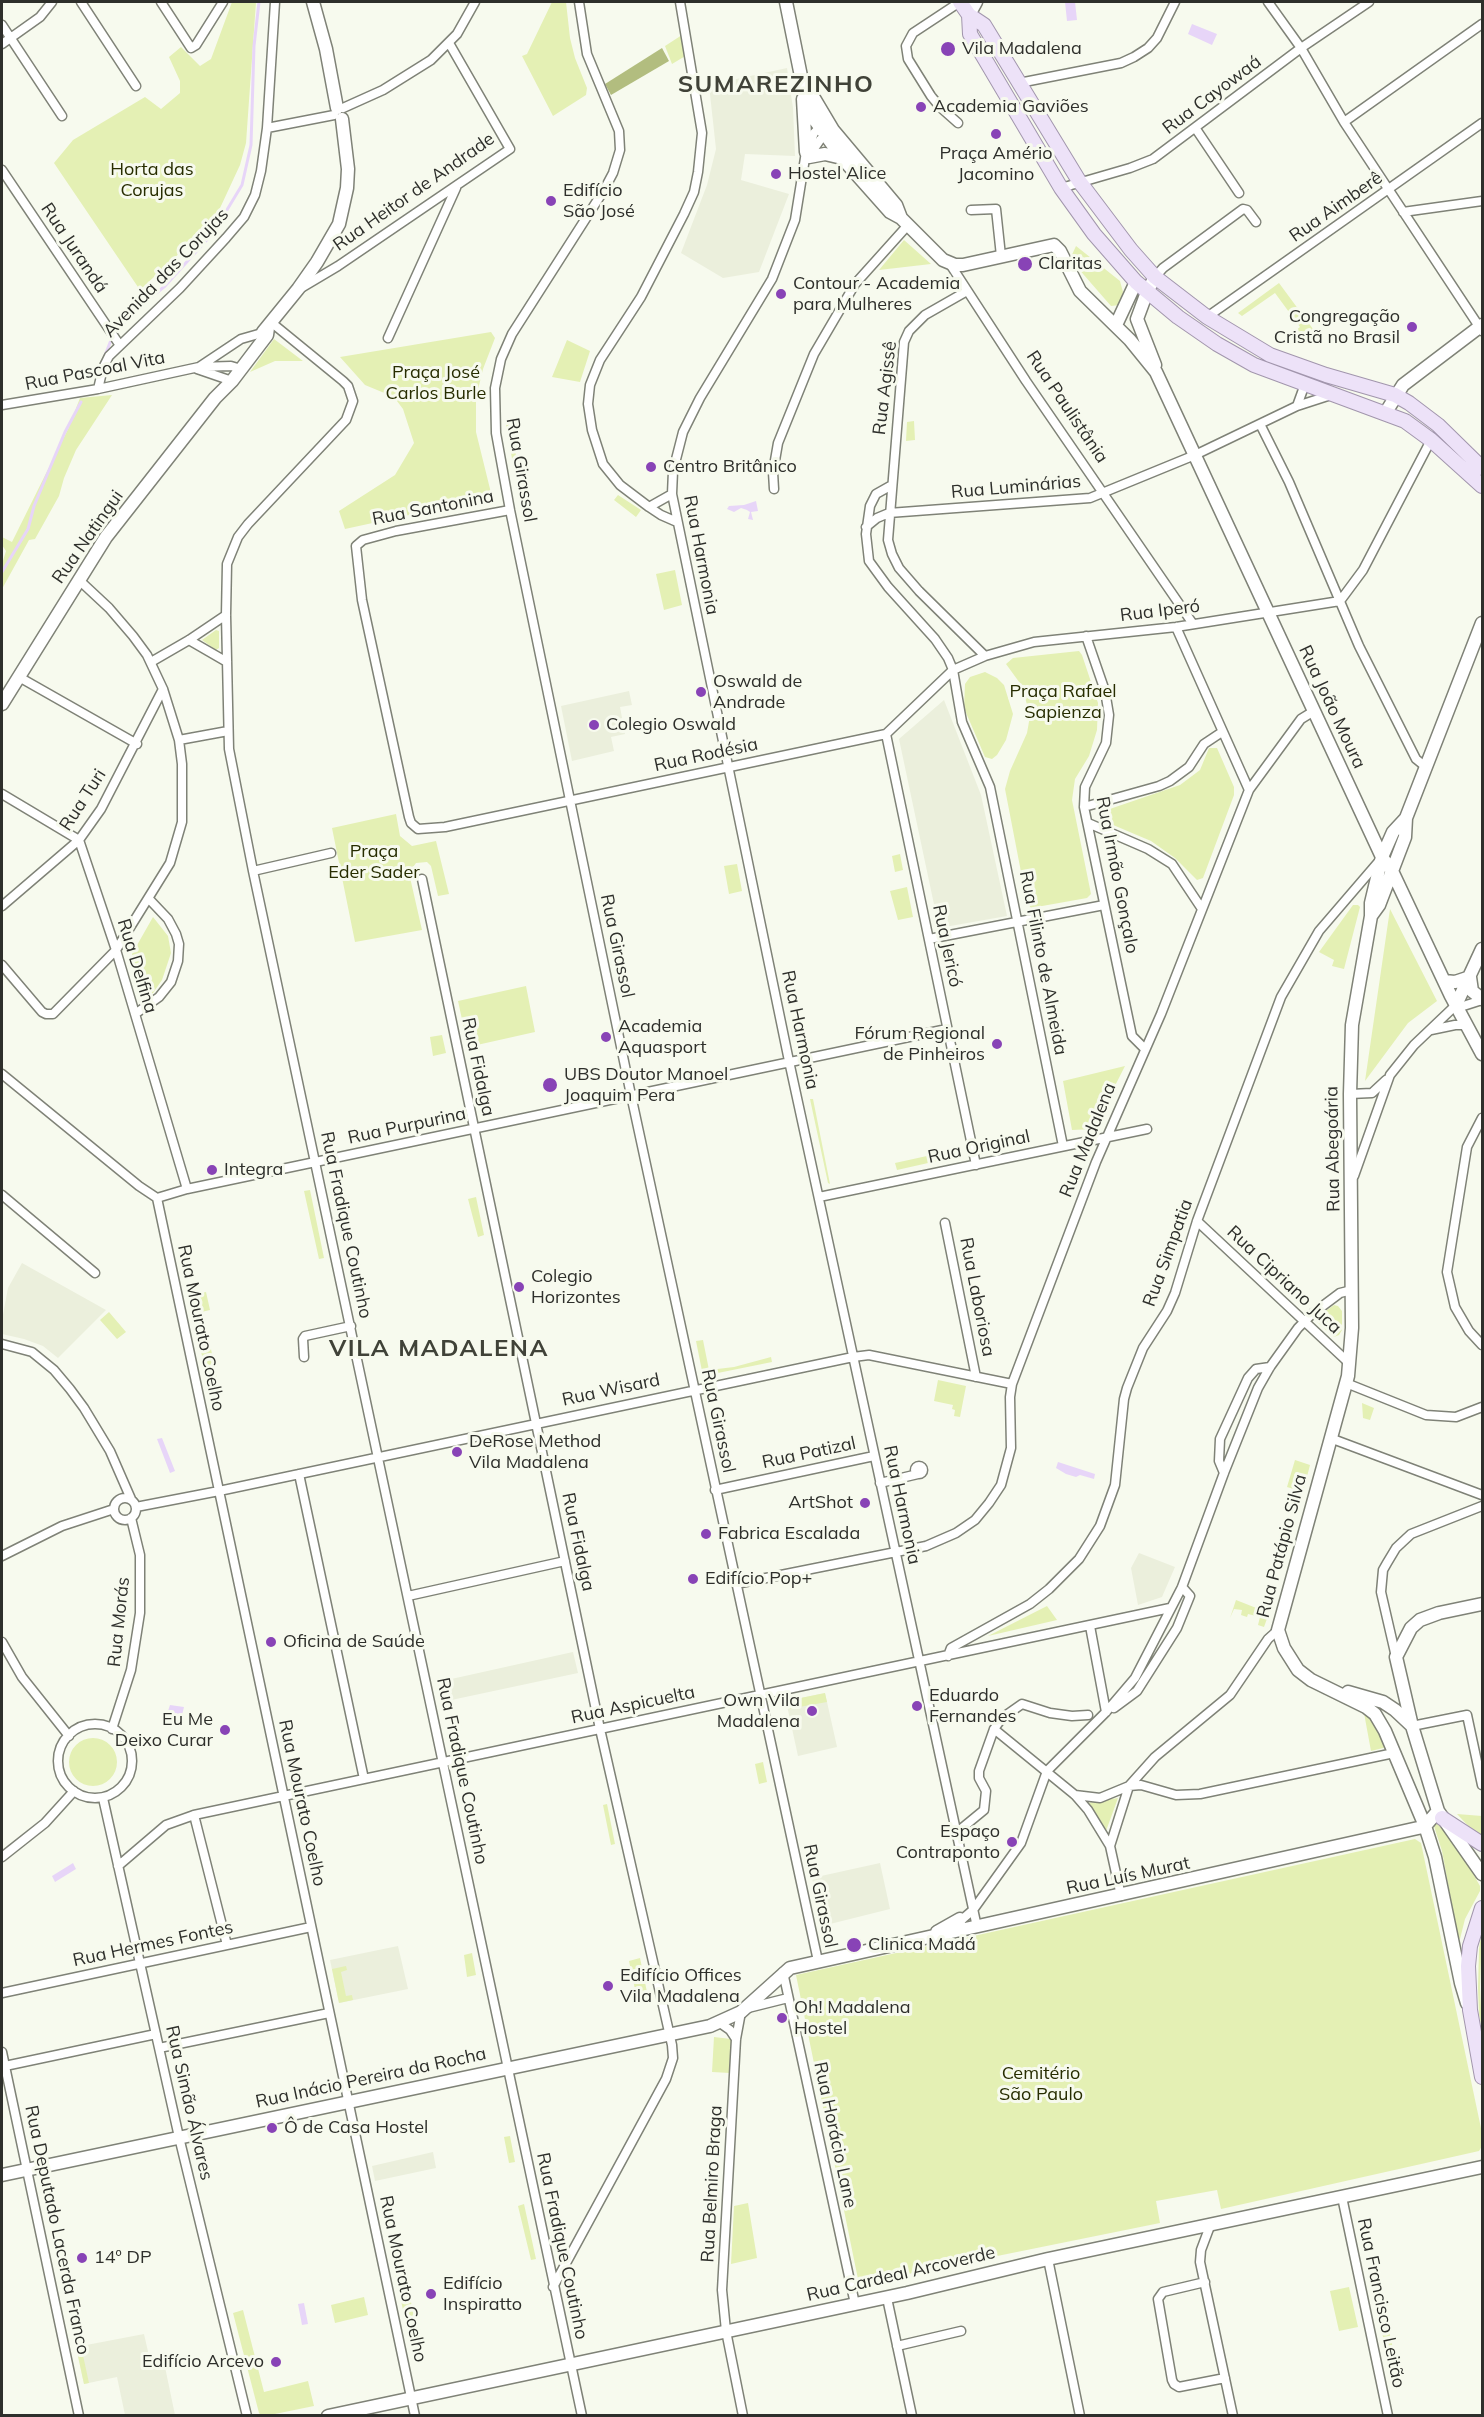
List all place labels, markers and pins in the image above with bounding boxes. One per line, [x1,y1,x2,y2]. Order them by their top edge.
place label: Vila Madalena [962,38,1082,60]
marker: Vila Madalena [939,40,957,58]
place label: Academia Gaviões [933,96,1089,118]
marker: Academia Gaviões [914,100,928,114]
marker: Praça Amério Jacomino [989,127,1003,141]
place label: Praça Amério Jacomino [939,143,1053,186]
place label: Hostel Alice [788,163,886,185]
marker: Hostel Alice [769,167,783,181]
place label: Edifício São José [563,180,635,222]
marker: Edifício São José [544,194,558,208]
place label: Claritas [1038,253,1102,275]
marker: Claritas [1016,255,1034,273]
place label: Contour - Academia para Mulheres [793,273,960,316]
marker: Contour - Academia para Mulheres [774,287,788,301]
place label: Congregação Cristã no Brasil [1274,306,1400,348]
marker: Congregação Cristã no Brasil [1405,320,1419,334]
place label: Centro Britânico [663,456,797,478]
marker: Centro Britânico [644,460,658,474]
place label: Oswald de Andrade [713,671,802,714]
marker: Oswald de Andrade [694,685,708,699]
place label: Colegio Oswald [606,714,736,736]
marker: Colegio Oswald [587,718,601,732]
place label: Academia Aquasport [618,1016,706,1058]
place label: Fórum Regional de Pinheiros [854,1023,985,1066]
marker: Academia Aquasport [599,1030,613,1044]
marker: Fórum Regional de Pinheiros [990,1037,1004,1051]
place label: UBS Doutor Manoel Joaquim Pera [564,1064,728,1106]
marker: UBS Doutor Manoel Joaquim Pera [541,1076,559,1094]
place label: Integra [224,1159,283,1181]
marker: Integra [205,1163,219,1177]
place label: Colegio Horizontes [531,1266,621,1308]
marker: Colegio Horizontes [512,1280,526,1294]
place label: DeRose Method Vila Madalena [469,1431,601,1474]
marker: DeRose Method Vila Madalena [450,1445,464,1459]
place label: ArtShot [788,1492,853,1514]
marker: ArtShot [858,1496,872,1510]
place label: Fabrica Escalada [718,1523,860,1545]
marker: Fabrica Escalada [699,1527,713,1541]
place label: Edifício Pop+ [705,1568,812,1590]
marker: Edifício Pop+ [686,1572,700,1586]
place label: Oficina de Saúde [283,1631,425,1653]
marker: Oficina de Saúde [264,1635,278,1649]
place label: Eduardo Fernandes [929,1685,1017,1728]
place label: Own Vila Madalena [717,1690,800,1732]
marker: Eduardo Fernandes [910,1699,924,1713]
marker: Own Vila Madalena [805,1704,819,1718]
place label: Eu Me Deixo Curar [115,1709,213,1752]
marker: Eu Me Deixo Curar [218,1723,232,1737]
place label: Espaço Contraponto [896,1821,1000,1864]
marker: Espaço Contraponto [1005,1835,1019,1849]
place label: Clinica Madá [868,1934,976,1956]
marker: Clinica Madá [845,1936,863,1954]
place label: Edifício Offices Vila Madalena [620,1965,742,2008]
marker: Edifício Offices Vila Madalena [601,1979,615,1993]
place label: Oh! Madalena Hostel [794,1997,911,2040]
marker: Oh! Madalena Hostel [775,2011,789,2025]
place label: Ô de Casa Hostel [284,2117,428,2139]
marker: Ô de Casa Hostel [265,2121,279,2135]
place label: 14º DP [94,2247,152,2269]
marker: 14º DP [75,2251,89,2265]
place label: Edifício Inspiratto [443,2273,522,2316]
marker: Edifício Inspiratto [424,2287,438,2301]
place label: Edifício Arcevo [142,2351,264,2373]
marker: Edifício Arcevo [269,2355,283,2369]

